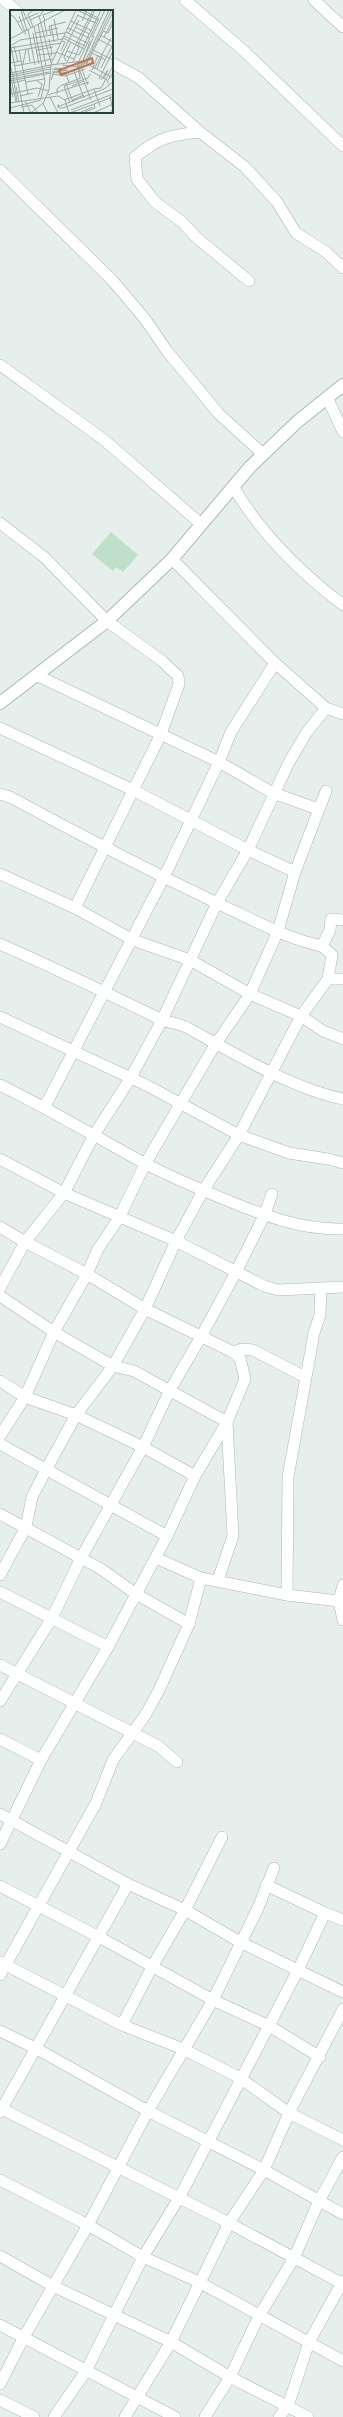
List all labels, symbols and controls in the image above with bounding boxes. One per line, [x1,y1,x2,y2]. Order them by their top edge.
inset map [10,10,113,113]

